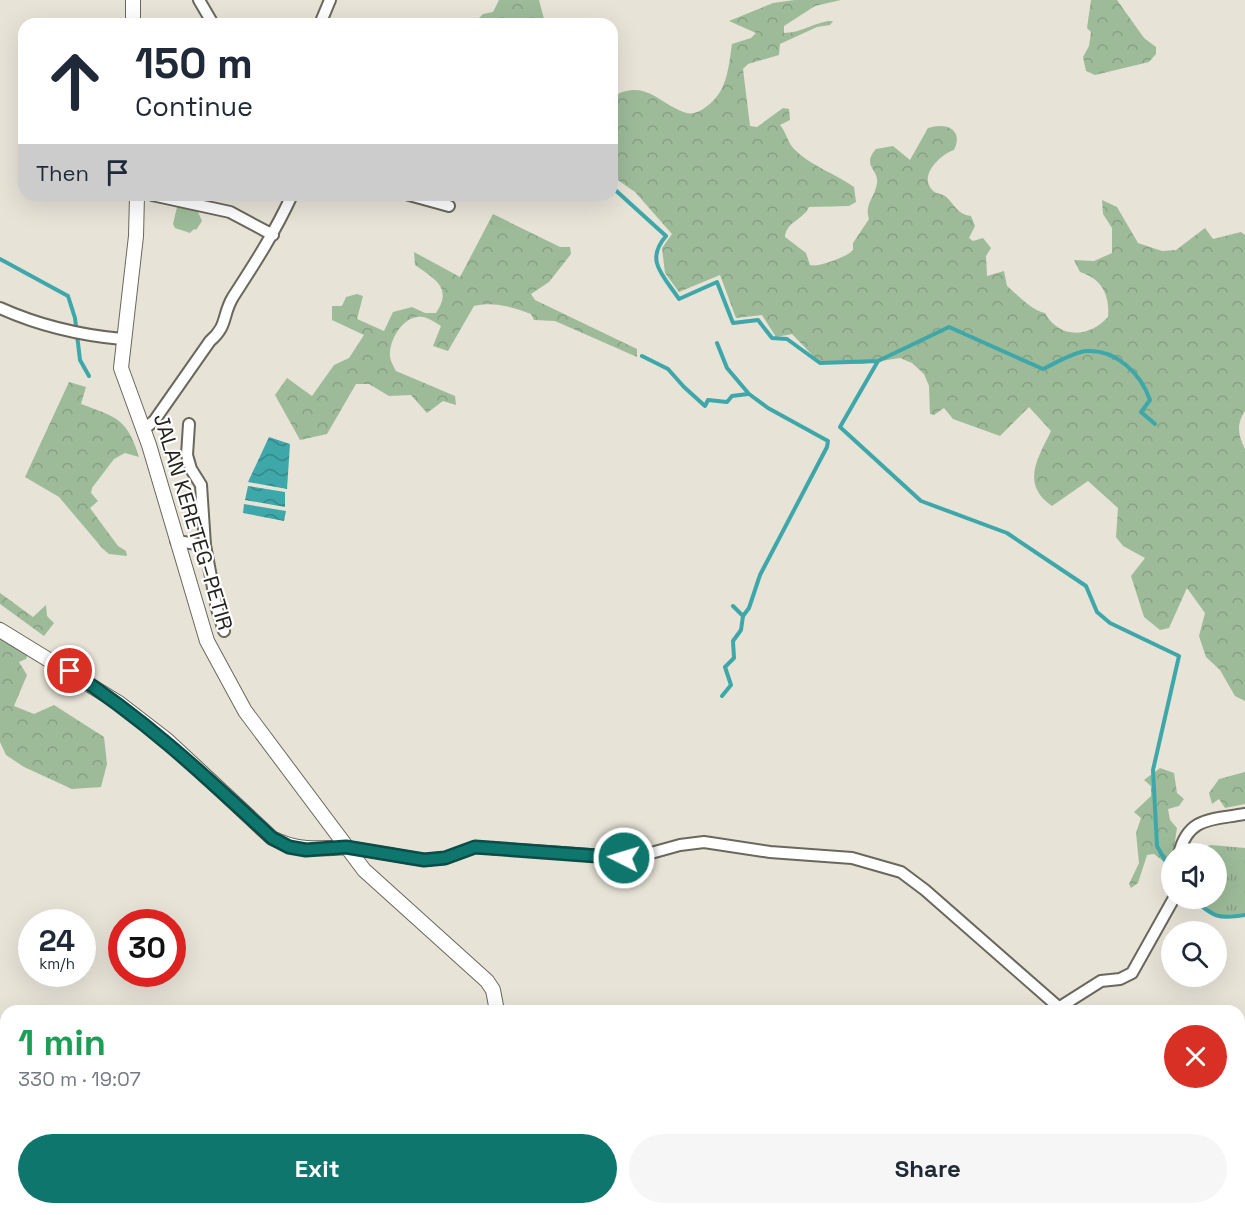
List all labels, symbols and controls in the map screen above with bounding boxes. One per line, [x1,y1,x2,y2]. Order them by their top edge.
text: 150 m [135,37,253,90]
icon: ahead [36,42,114,120]
text: Continue [135,89,253,124]
icon: arrive [101,156,134,189]
text: Then [36,159,89,187]
street label: JALAN KERETEG–PETIR [148,410,239,633]
pin [44,645,95,696]
icon: arrive [53,654,86,687]
position arrow [592,826,656,890]
map controls [1161,843,1227,987]
button: sound [1161,843,1227,909]
speed limit sign: 30 [108,909,186,987]
text: 24 [39,921,75,960]
button: search [1161,921,1227,987]
text: km/h [39,954,75,973]
text: 1 min [18,1020,106,1066]
button: close [1164,1025,1227,1088]
text: 330 m · 19:07 [18,1066,141,1092]
button: Exit [18,1134,617,1203]
button: Share [629,1134,1227,1203]

